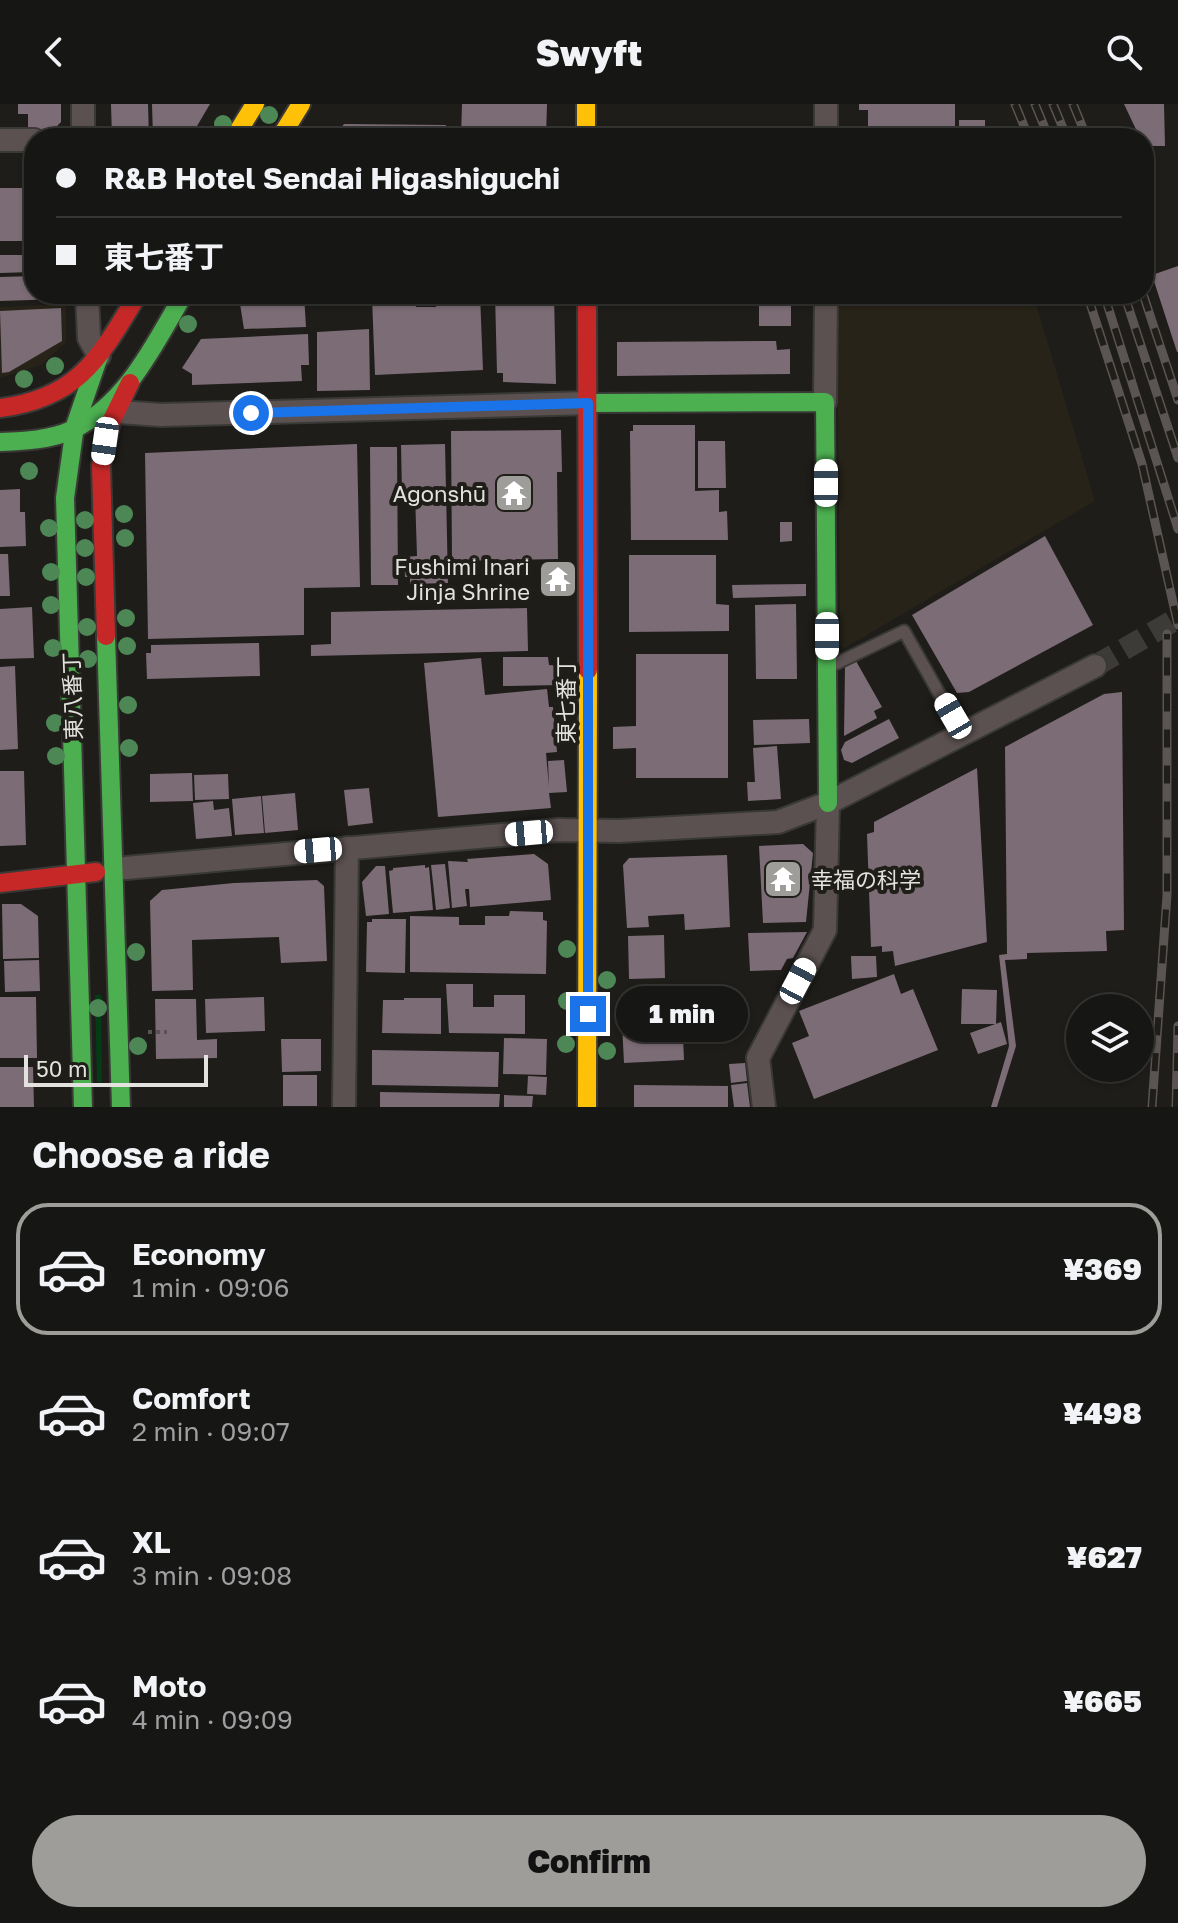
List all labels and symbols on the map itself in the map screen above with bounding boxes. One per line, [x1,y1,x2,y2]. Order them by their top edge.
route start [233,395,269,431]
car [90,416,120,466]
car [814,459,838,507]
temple icon: Agonshū [493,472,535,514]
place label: Agonshū [393,480,486,507]
place label: Fushimi Inari Jinja Shrine [394,553,530,605]
temple icon: Fushimi Inari Jinja Shrine [537,558,579,600]
car [815,612,839,660]
street label: 東八番丁 [57,652,87,740]
street label: 東七番丁 [552,656,579,744]
car [931,689,975,743]
car [504,819,554,847]
car [293,836,343,864]
temple icon: 幸福の科学 [762,858,804,900]
place label: 幸福の科学 [811,866,921,893]
car [776,954,820,1008]
callout: 1 min [616,986,748,1042]
route end [570,996,606,1032]
scale bar [24,1051,208,1087]

